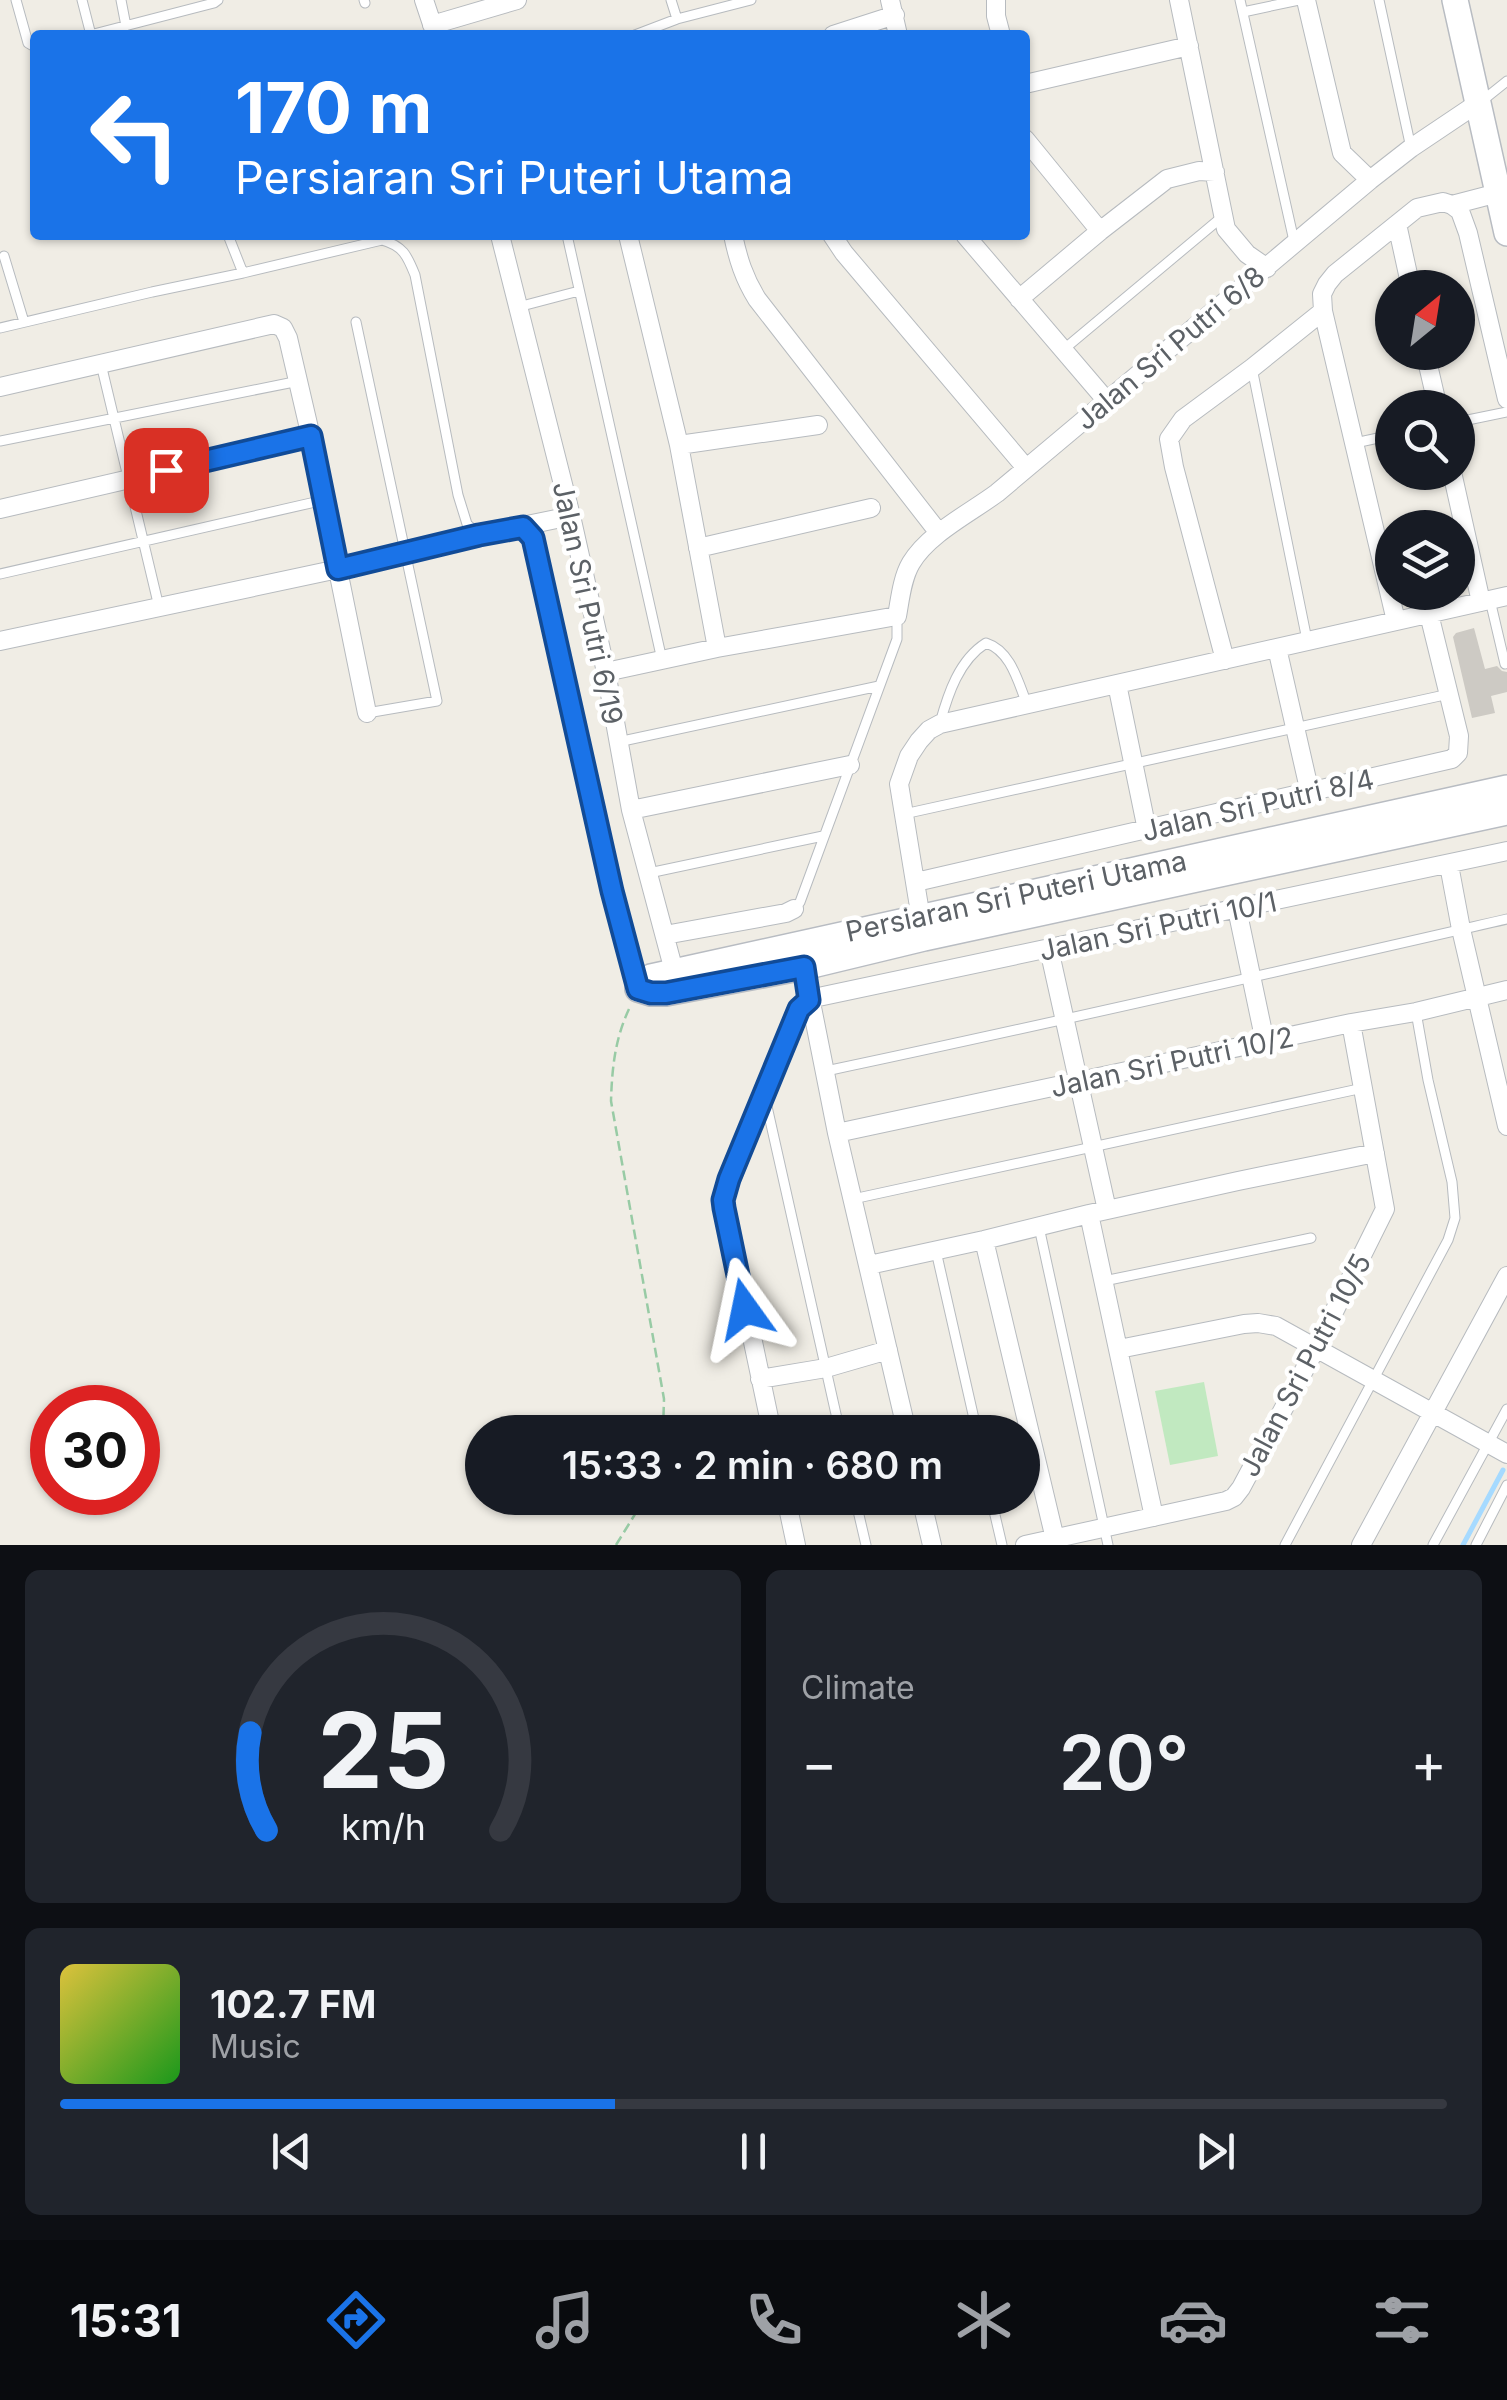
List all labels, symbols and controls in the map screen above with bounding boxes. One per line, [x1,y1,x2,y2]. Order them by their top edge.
text: 170 m [235,65,432,150]
icon: left [70,70,200,200]
text: Persiaran Sri Puteri Utama [235,150,794,205]
street label: Jalan Sri Putri 6/8 [1069,259,1271,437]
north arrow [1375,270,1475,370]
map controls [1375,270,1475,610]
button: search [1375,390,1475,490]
pin [124,428,209,513]
icon: arrive [139,443,194,498]
street label: Jalan Sri Putri 6/19 [546,478,630,728]
button: layers [1375,510,1475,610]
street label: Jalan Sri Putri 8/4 [1139,762,1377,848]
street label: Persiaran Sri Puteri Utama [842,843,1190,949]
street label: Jalan Sri Putri 10/1 [1036,884,1280,968]
street label: Jalan Sri Putri 10/2 [1047,1020,1297,1104]
street label: Jalan Sri Putri 10/5 [1232,1248,1378,1482]
position arrow [693,1257,797,1361]
speed limit sign: 30 [30,1385,160,1515]
text: 15:33 · 2 min · 680 m [562,1442,943,1488]
text: Climate [801,1668,915,1707]
text: 25 [317,1687,449,1813]
text: 20° [1059,1717,1189,1808]
text: − [801,1730,837,1796]
text: + [1411,1730,1447,1796]
text: km/h [341,1805,425,1849]
text: 102.7 FM [210,1981,376,2027]
text: Music [210,2027,301,2066]
icon: previous [264,2124,319,2179]
icon: pause [726,2124,781,2179]
icon: next [1188,2124,1243,2179]
icon: directions [321,2285,391,2355]
icon: music [530,2285,600,2355]
icon: phone [739,2285,809,2355]
icon: climate [949,2285,1019,2355]
icon: car [1158,2285,1228,2355]
icon: filters [1367,2285,1437,2355]
text: 15:31 [70,2293,181,2348]

